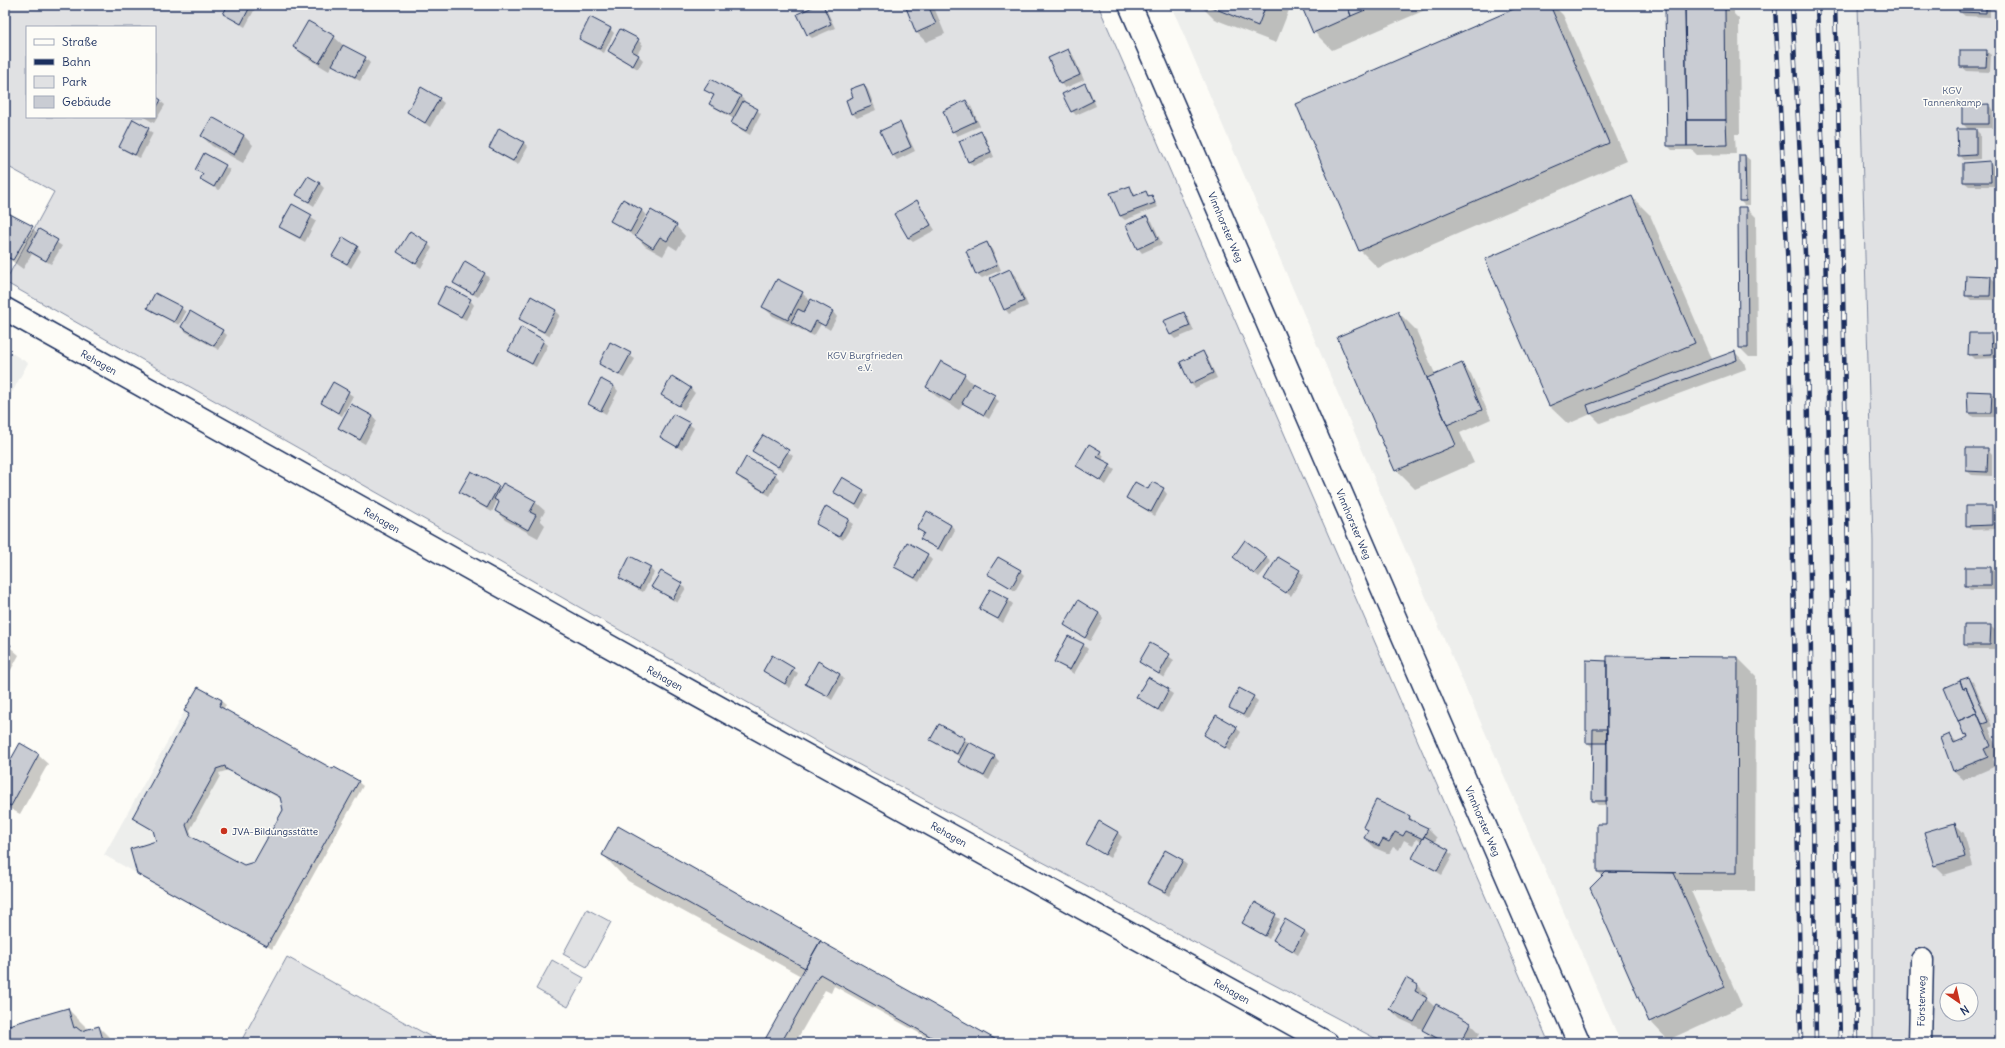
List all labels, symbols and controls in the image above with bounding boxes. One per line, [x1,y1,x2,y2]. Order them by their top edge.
legend [26,26,156,118]
text: Straße [62,34,97,49]
text: Bahn [62,54,91,69]
text: Park [62,74,87,89]
park label: KGV Tannenkamp [1923,84,1981,109]
text: Gebäude [62,94,111,109]
street label: Vinnhorster Weg [1205,190,1246,264]
street label: Rehagen [78,347,119,378]
park label: KGV Burgfrieden e.V. [827,349,903,374]
street label: Vinnhorster Weg [1333,487,1374,561]
street label: Rehagen [361,505,402,536]
street label: Rehagen [644,663,685,694]
street label: Vinnhorster Weg [1462,784,1503,858]
street label: Rehagen [928,819,969,850]
place label: JVA-Bildungsstätte [232,825,318,838]
marker: JVA-Bildungsstätte [219,826,229,836]
street label: Försterweg [1915,975,1928,1027]
street label: Rehagen [1211,976,1252,1007]
north arrow [1939,982,1979,1022]
text: N [1958,1002,1972,1018]

